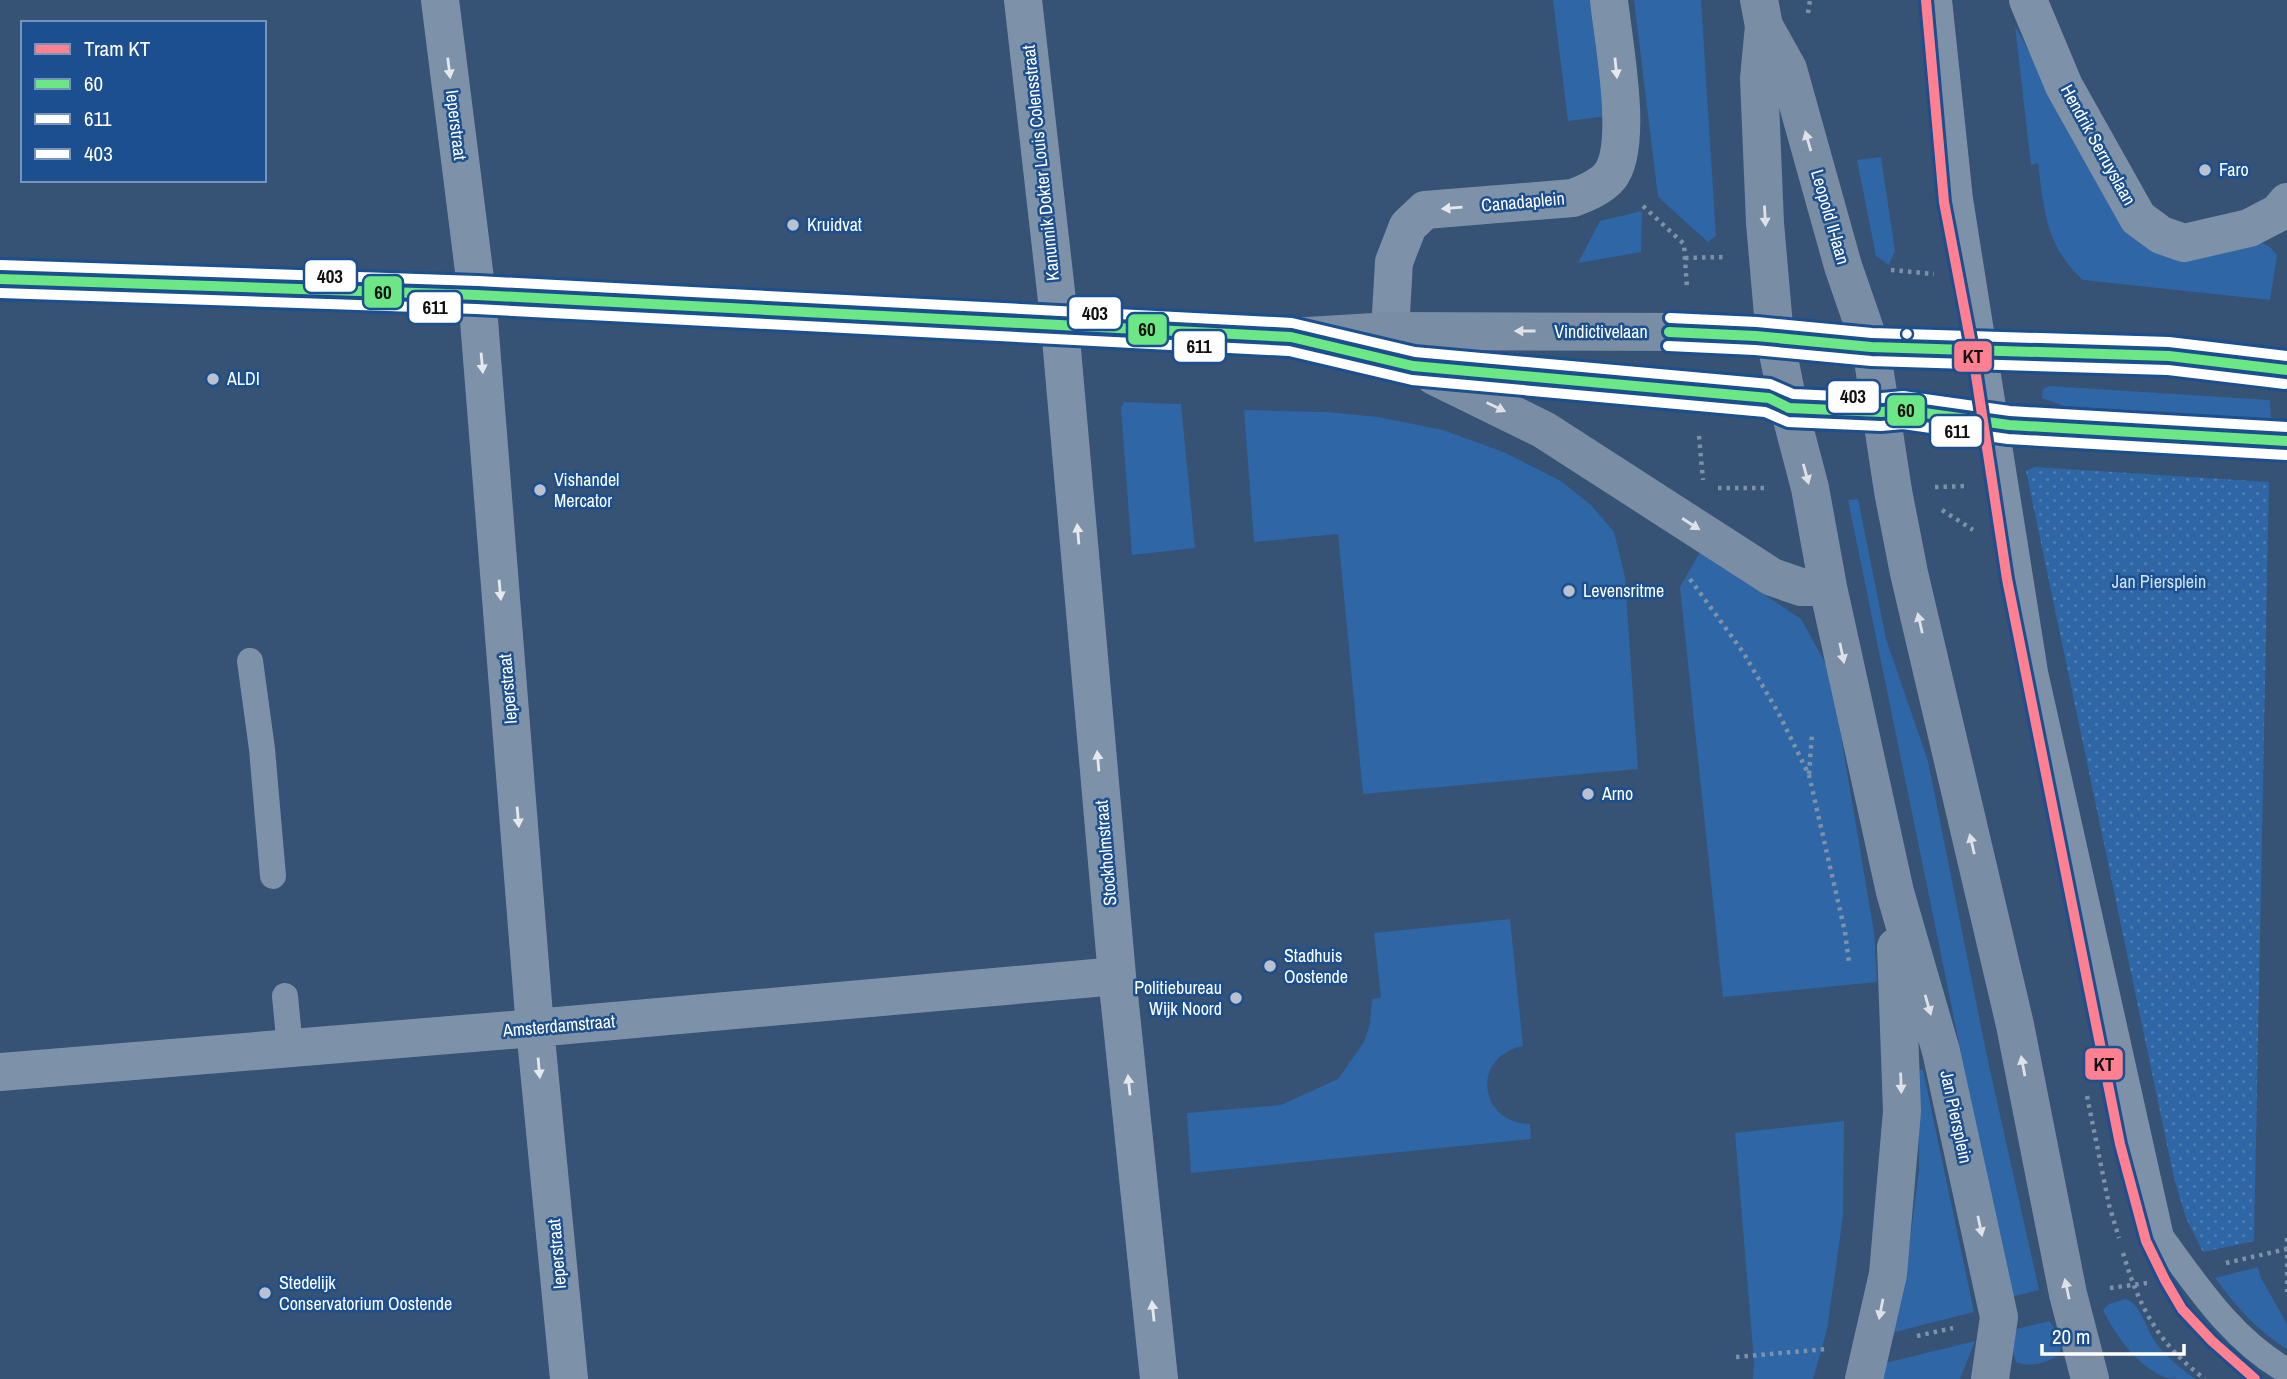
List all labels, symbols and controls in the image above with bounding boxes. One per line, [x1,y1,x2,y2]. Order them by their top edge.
legend [21,21,266,182]
text: Tram KT [84,34,151,63]
street label: Kanunnik Dokter Louis Colensstraat [1016,44,1065,282]
one-way arrow [443,57,454,79]
one-way arrow [1611,57,1622,79]
text: 60 [84,69,103,98]
street label: Hendrik Serruyslaan [2055,80,2142,210]
street label: Ieperstraat [440,88,473,161]
text: 611 [84,104,112,133]
one-way arrow [1803,130,1813,151]
text: 403 [84,139,113,168]
place label: Faro [2219,157,2249,182]
marker: Faro [2197,162,2213,178]
street label: Leopold II-laan [1805,166,1856,267]
street label: Canadaplein [1480,185,1566,218]
one-way arrow [1440,203,1462,214]
one-way arrow [1759,206,1770,228]
place label: Kruidvat [807,212,862,237]
marker: Kruidvat [785,217,801,233]
line badge: 403 [304,259,357,293]
text: 403 [317,263,343,289]
line badge: 60 [363,275,403,309]
text: 60 [374,279,392,305]
line badge: 611 [408,291,462,324]
text: 611 [422,294,448,320]
line badge: 403 [1068,296,1122,330]
text: 403 [1082,300,1108,326]
line badge: 60 [1127,313,1168,346]
text: 60 [1138,316,1156,342]
street label: Vindictivelaan [1554,319,1648,344]
one-way arrow [1513,325,1535,337]
unlabelled marker [1900,327,1914,341]
line badge: 611 [1173,330,1226,363]
text: 611 [1186,333,1212,359]
line badge: KT [1953,340,1993,373]
text: KT [1963,343,1984,369]
one-way arrow [477,353,488,375]
place label: ALDI [226,366,260,391]
marker: ALDI [205,371,221,387]
line badge: 403 [1827,380,1880,414]
text: 403 [1840,383,1866,409]
line badge: 60 [1886,394,1926,427]
text: 60 [1897,397,1915,423]
one-way arrow [1486,401,1506,412]
line badge: 611 [1930,415,1983,448]
text: 611 [1944,418,1970,444]
one-way arrow [1802,464,1812,485]
place label: Vishandel Mercator [554,467,619,513]
marker: Vishandel Mercator [532,482,548,498]
one-way arrow [1681,517,1700,530]
one-way arrow [1072,523,1083,545]
park label: Jan Piersplein [2112,569,2206,594]
place label: Levensritme [1583,578,1664,603]
one-way arrow [495,579,506,601]
marker: Levensritme [1561,583,1577,599]
one-way arrow [1914,612,1925,634]
one-way arrow [1837,642,1848,664]
street label: Ieperstraat [492,653,523,725]
one-way arrow [1092,750,1103,772]
place label: Arno [1601,781,1633,806]
marker: Arno [1580,786,1596,802]
street label: Stockholmstraat [1088,799,1123,907]
one-way arrow [513,806,524,828]
one-way arrow [1966,833,1977,855]
place label: Stadhuis Oostende [1284,943,1348,989]
marker: Stadhuis Oostende [1262,958,1278,974]
place label: Politiebureau Wijk Noord [1134,975,1222,1021]
marker: Politiebureau Wijk Noord [1228,990,1244,1006]
one-way arrow [1923,995,1933,1016]
street label: Amsterdamstraat [501,1008,616,1043]
line badge: KT [2084,1047,2124,1081]
text: KT [2094,1051,2115,1077]
one-way arrow [2017,1055,2028,1077]
one-way arrow [534,1057,545,1079]
street label: Jan Piersplein [1934,1068,1979,1166]
one-way arrow [1895,1072,1907,1094]
one-way arrow [1123,1074,1134,1096]
one-way arrow [1974,1215,1985,1237]
street label: Ieperstraat [541,1218,572,1290]
place label: Stedelijk Conservatorium Oostende [279,1270,452,1316]
one-way arrow [2061,1278,2072,1300]
marker: Stedelijk Conservatorium Oostende [257,1285,273,1301]
one-way arrow [1875,1298,1886,1320]
one-way arrow [1147,1300,1158,1322]
scale bar [2042,1312,2184,1356]
text: 20 m [2052,1322,2090,1351]

